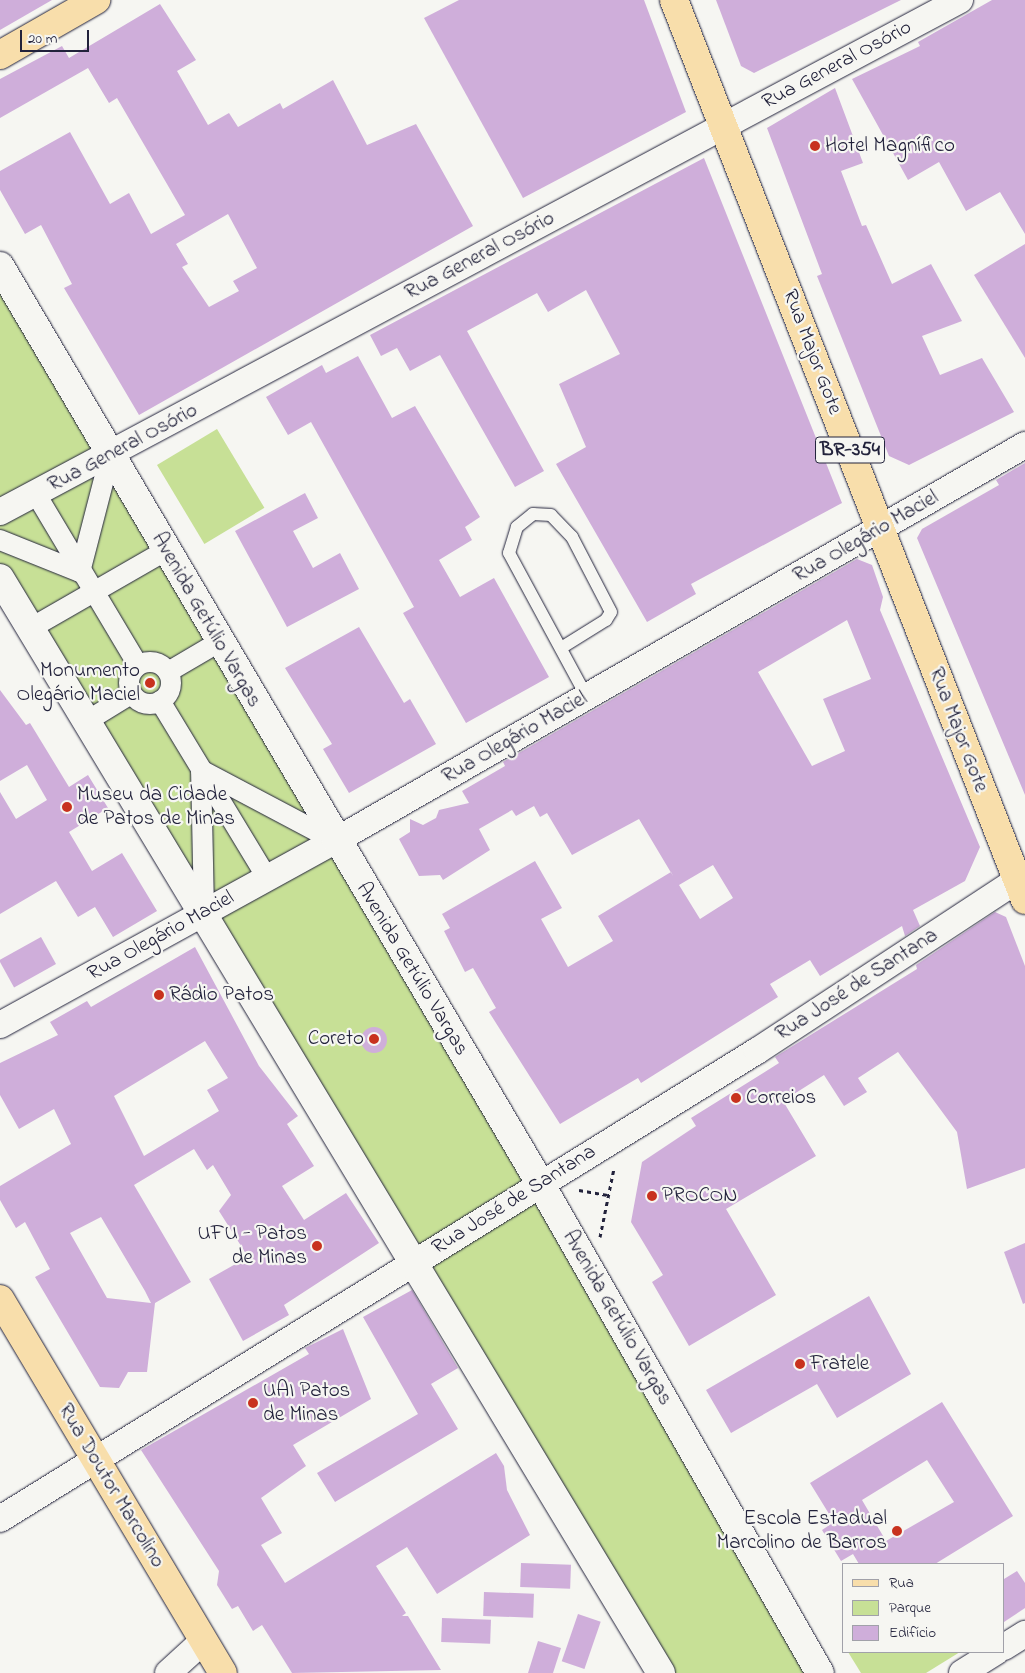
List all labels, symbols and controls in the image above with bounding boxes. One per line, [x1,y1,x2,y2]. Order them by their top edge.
street label: Rua General Osório [758,15,916,115]
scale bar [22,20,91,52]
text: 20 m [28,28,57,50]
place label: Hotel Magnífico [825,133,955,159]
marker: Hotel Magnífico [809,140,821,152]
street label: Rua General Osório [401,206,559,306]
street label: Rua Major Gote [777,286,847,418]
street label: Rua General Osório [44,398,202,498]
road number: BR-354 [815,432,885,468]
street label: Rua Olegário Maciel [789,485,943,589]
street label: Avenida Getúlio Vargas [146,528,266,712]
place label: Monumento Olegário Maciel [17,658,140,708]
street label: Rua Major Gote [923,664,993,796]
marker: Monumento Olegário Maciel [144,677,156,689]
street label: Rua Olegário Maciel [438,686,592,790]
place label: Museu da Cidade de Patos de Minas [77,782,235,832]
marker: Museu da Cidade de Patos de Minas [61,801,73,813]
street label: Avenida Getúlio Vargas [350,878,474,1060]
street label: Rua Olegário Maciel [83,885,239,987]
street label: Rua José de Santana [771,923,943,1047]
place label: Rádio Patos [169,982,274,1008]
marker: Rádio Patos [153,989,165,1001]
place label: Coreto [308,1026,364,1052]
marker: Coreto [368,1033,380,1045]
place label: Correios [746,1085,816,1111]
marker: Correios [730,1092,742,1104]
street label: Rua José de Santana [427,1139,601,1261]
place label: PROCON [662,1183,737,1209]
marker: PROCON [646,1190,658,1202]
place label: UFU - Patos de Minas [198,1221,307,1271]
street label: Avenida Getúlio Vargas [557,1226,677,1410]
marker: UFU - Patos de Minas [311,1240,323,1252]
place label: Fratele [810,1351,869,1377]
marker: Fratele [794,1358,806,1370]
place label: UAI Patos de Minas [263,1378,350,1428]
marker: UAI Patos de Minas [247,1397,259,1409]
street label: Rua Doutor Marcolino [52,1399,170,1573]
place label: Escola Estadual Marcolino de Barros [716,1506,887,1556]
marker: Escola Estadual Marcolino de Barros [891,1525,903,1537]
legend [842,1563,1005,1653]
text: Rua [889,1572,914,1594]
text: Parque [889,1597,931,1619]
text: Edifício [889,1622,936,1644]

